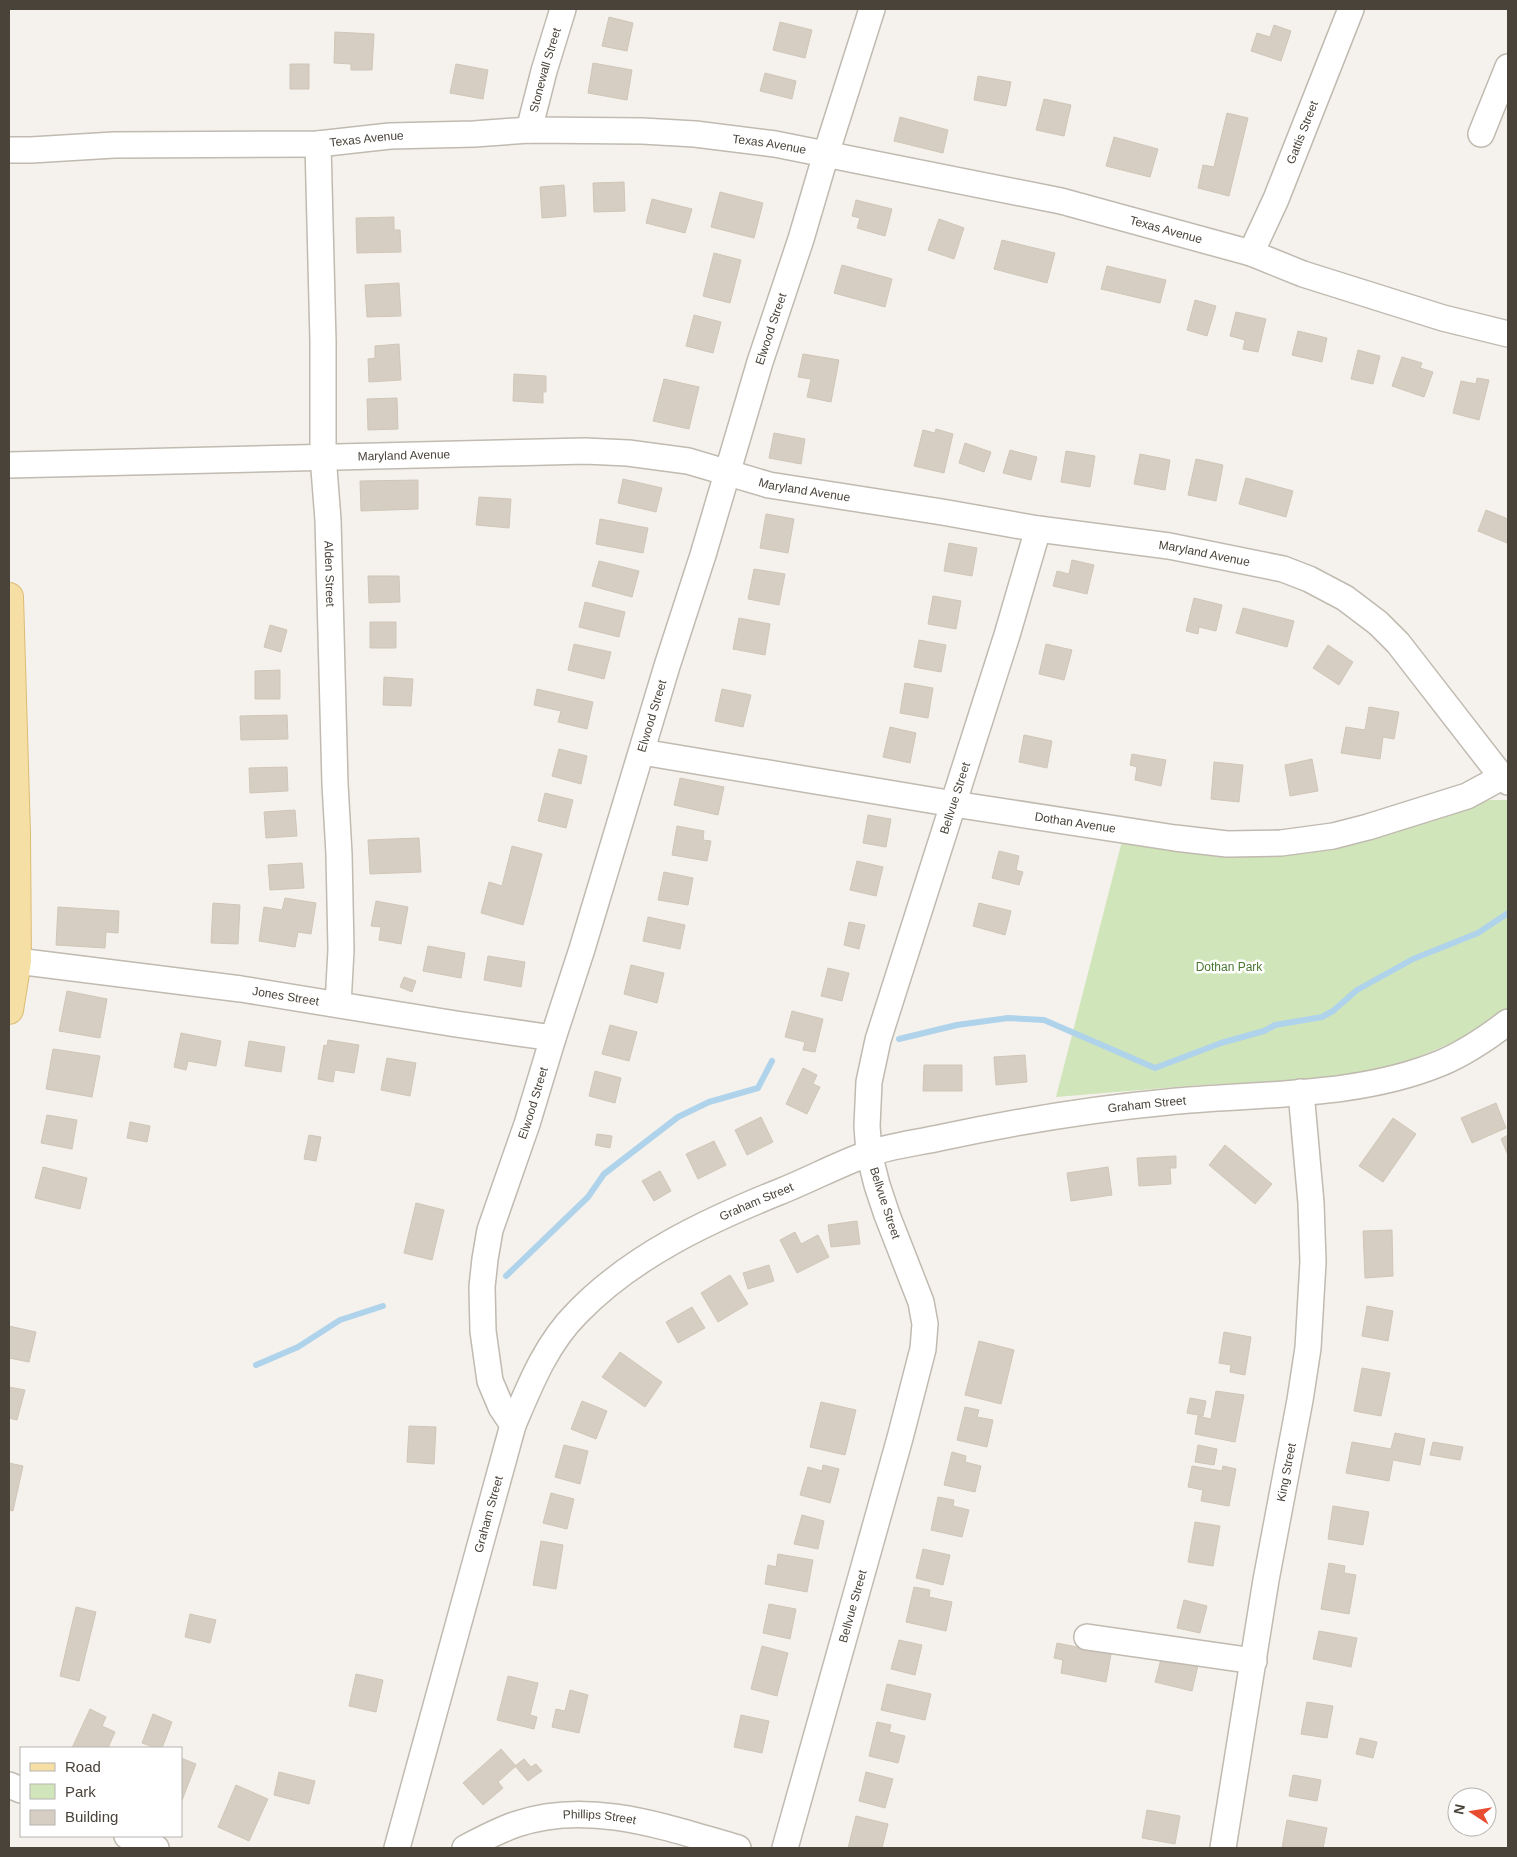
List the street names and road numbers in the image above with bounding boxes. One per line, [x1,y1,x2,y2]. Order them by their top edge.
street label: Stonewall Street [527,25,564,114]
street label: Gattis Street [1283,98,1321,166]
street label: Texas Avenue [329,129,404,150]
street label: Texas Avenue [732,132,808,157]
street label: Texas Avenue [1128,213,1204,246]
street label: Elwood Street [753,291,790,367]
street label: Maryland Avenue [357,447,451,464]
street label: Maryland Avenue [757,475,851,505]
street label: Maryland Avenue [1158,538,1251,569]
street label: Alden Street [322,540,337,608]
street label: Elwood Street [635,677,670,754]
street label: Bellvue Street [937,760,973,836]
street label: Dothan Avenue [1034,810,1117,836]
street label: Jones Street [251,984,321,1009]
street label: Elwood Street [515,1065,551,1141]
street label: Graham Street [1107,1093,1187,1116]
street label: Bellvue Street [867,1165,903,1241]
street label: Graham Street [717,1180,796,1224]
street label: King Street [1274,1441,1299,1503]
street label: Graham Street [471,1474,506,1554]
street label: Bellvue Street [836,1568,870,1644]
street label: Phillips Street [563,1807,638,1827]

